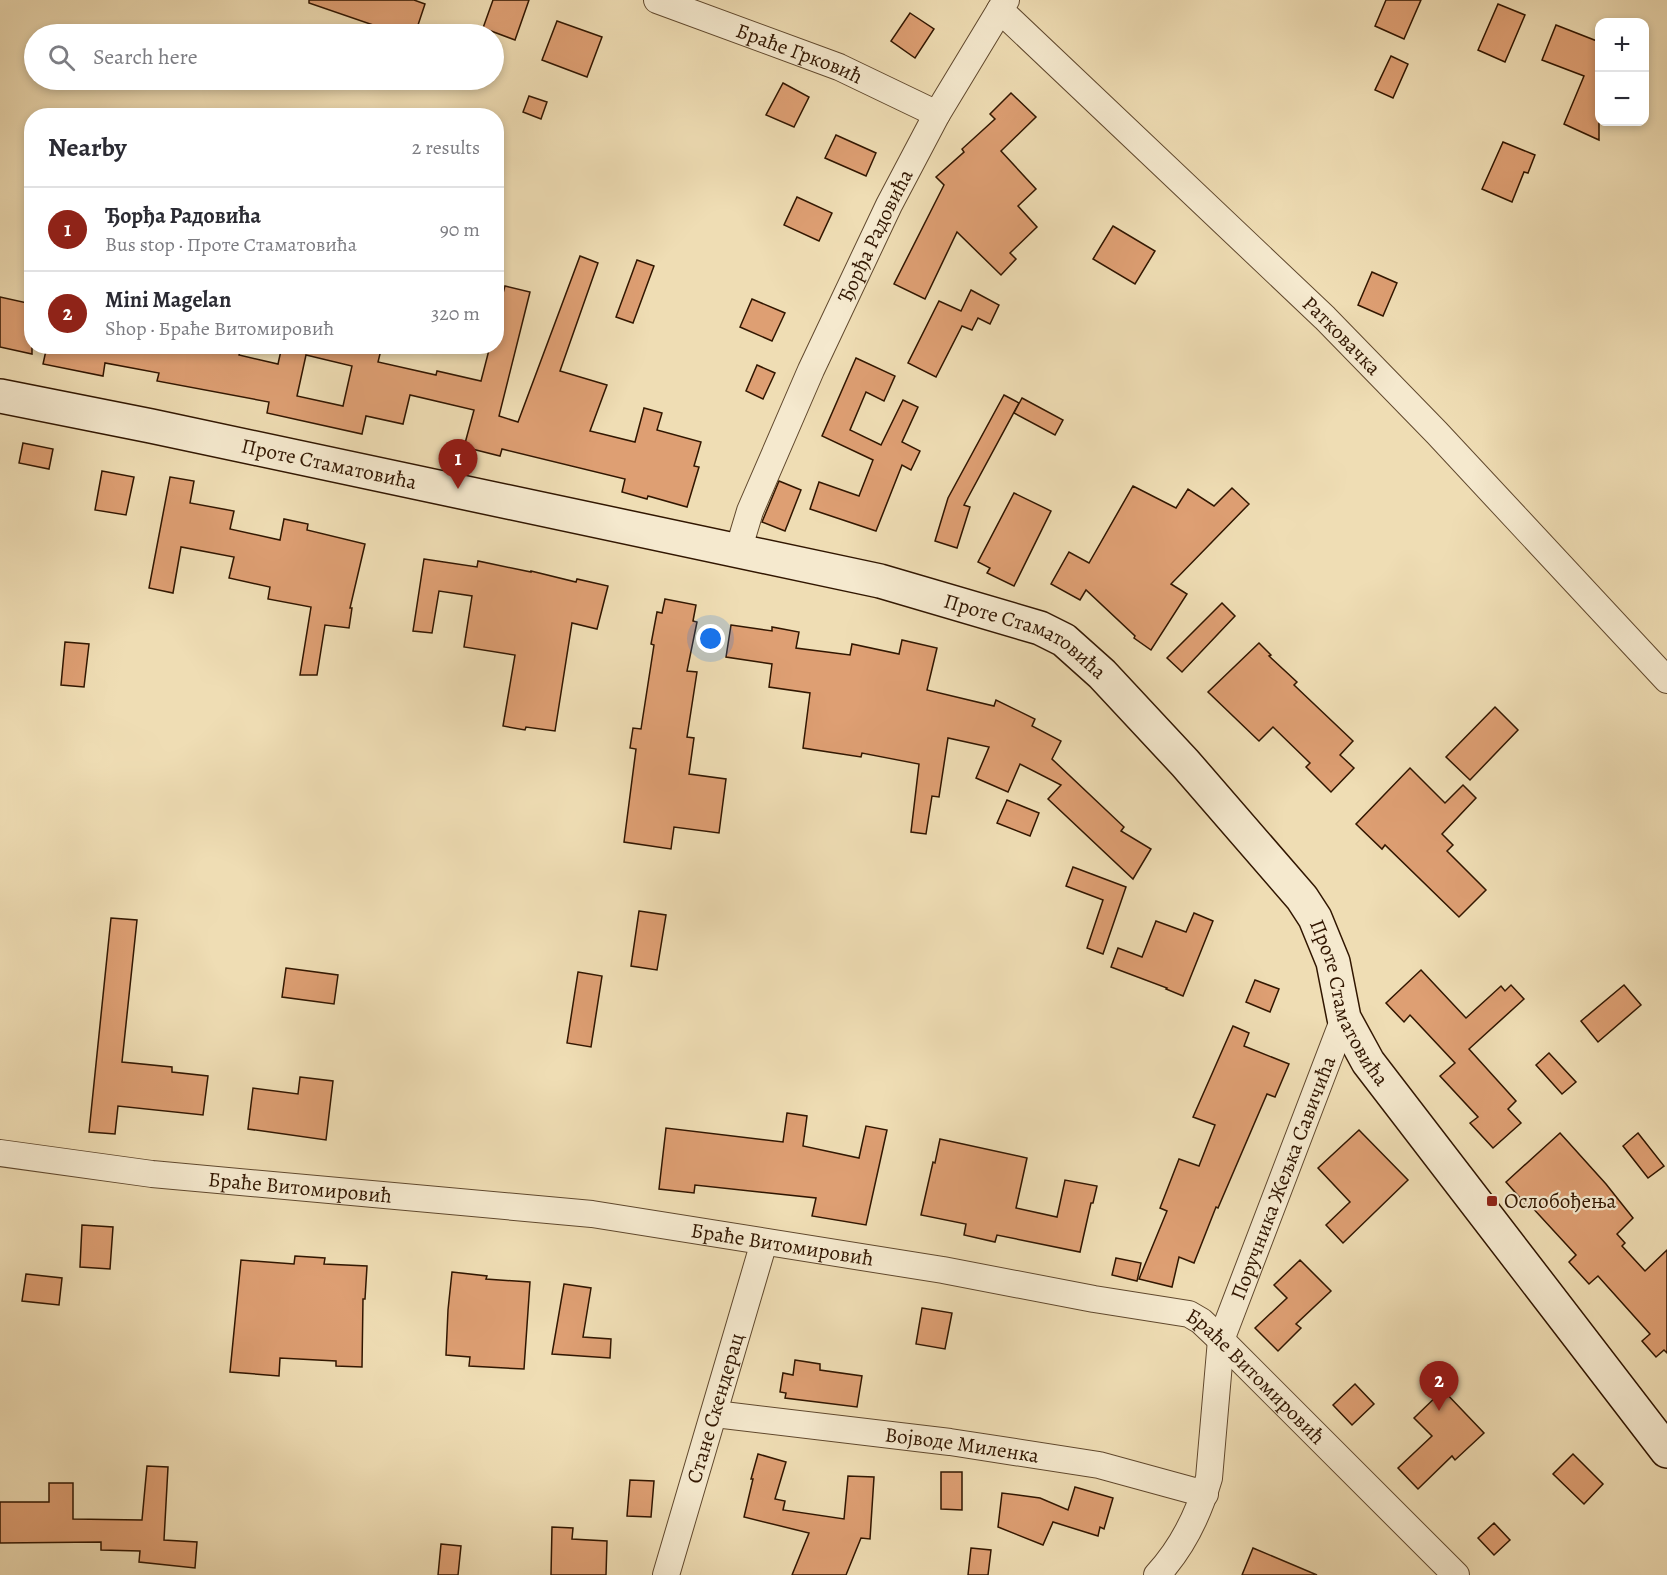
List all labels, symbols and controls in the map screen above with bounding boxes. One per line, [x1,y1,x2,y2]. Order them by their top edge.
street label: Браће Грковић [732,16,867,90]
map controls [1595,18,1649,126]
button: + [1595,18,1649,72]
search box [24,24,504,90]
icon: search [45,41,78,74]
text: Search here [93,42,198,72]
button: − [1595,72,1649,126]
text: Nearby [48,130,127,165]
text: 2 results [412,134,480,161]
street label: Ђорђа Радовића [831,164,920,307]
text: Ђорђа Радовића [105,201,261,231]
text: 1 [64,216,71,243]
text: 90 m [440,216,480,243]
text: Bus stop · Проте Стаматовића [105,231,357,258]
text: Mini Magelan [105,285,231,315]
street label: Ратковачка [1296,290,1387,382]
text: 2 [63,300,72,327]
text: 320 m [431,300,480,327]
text: Shop · Браће Витомировић [105,315,334,342]
street label: Проте Стаматовића [239,432,420,496]
pin: 1 [438,440,478,489]
street label: Проте Стаматовића [941,587,1113,686]
your location [696,624,725,653]
street label: Проте Стаматовића [1303,915,1396,1092]
street label: Поручника Жељка Савичића [1224,1052,1342,1304]
street label: Браће Витомировић [207,1165,393,1210]
place label: Ослобођења [1504,1187,1616,1215]
marker: Ослобођења [1485,1194,1499,1208]
street label: Браће Витомировић [689,1216,876,1273]
street label: Браће Витомировић [1181,1301,1331,1450]
street label: Стане Скендерац [680,1330,751,1487]
pin: 2 [1420,1362,1458,1411]
street label: Војводе Миленка [884,1420,1041,1470]

